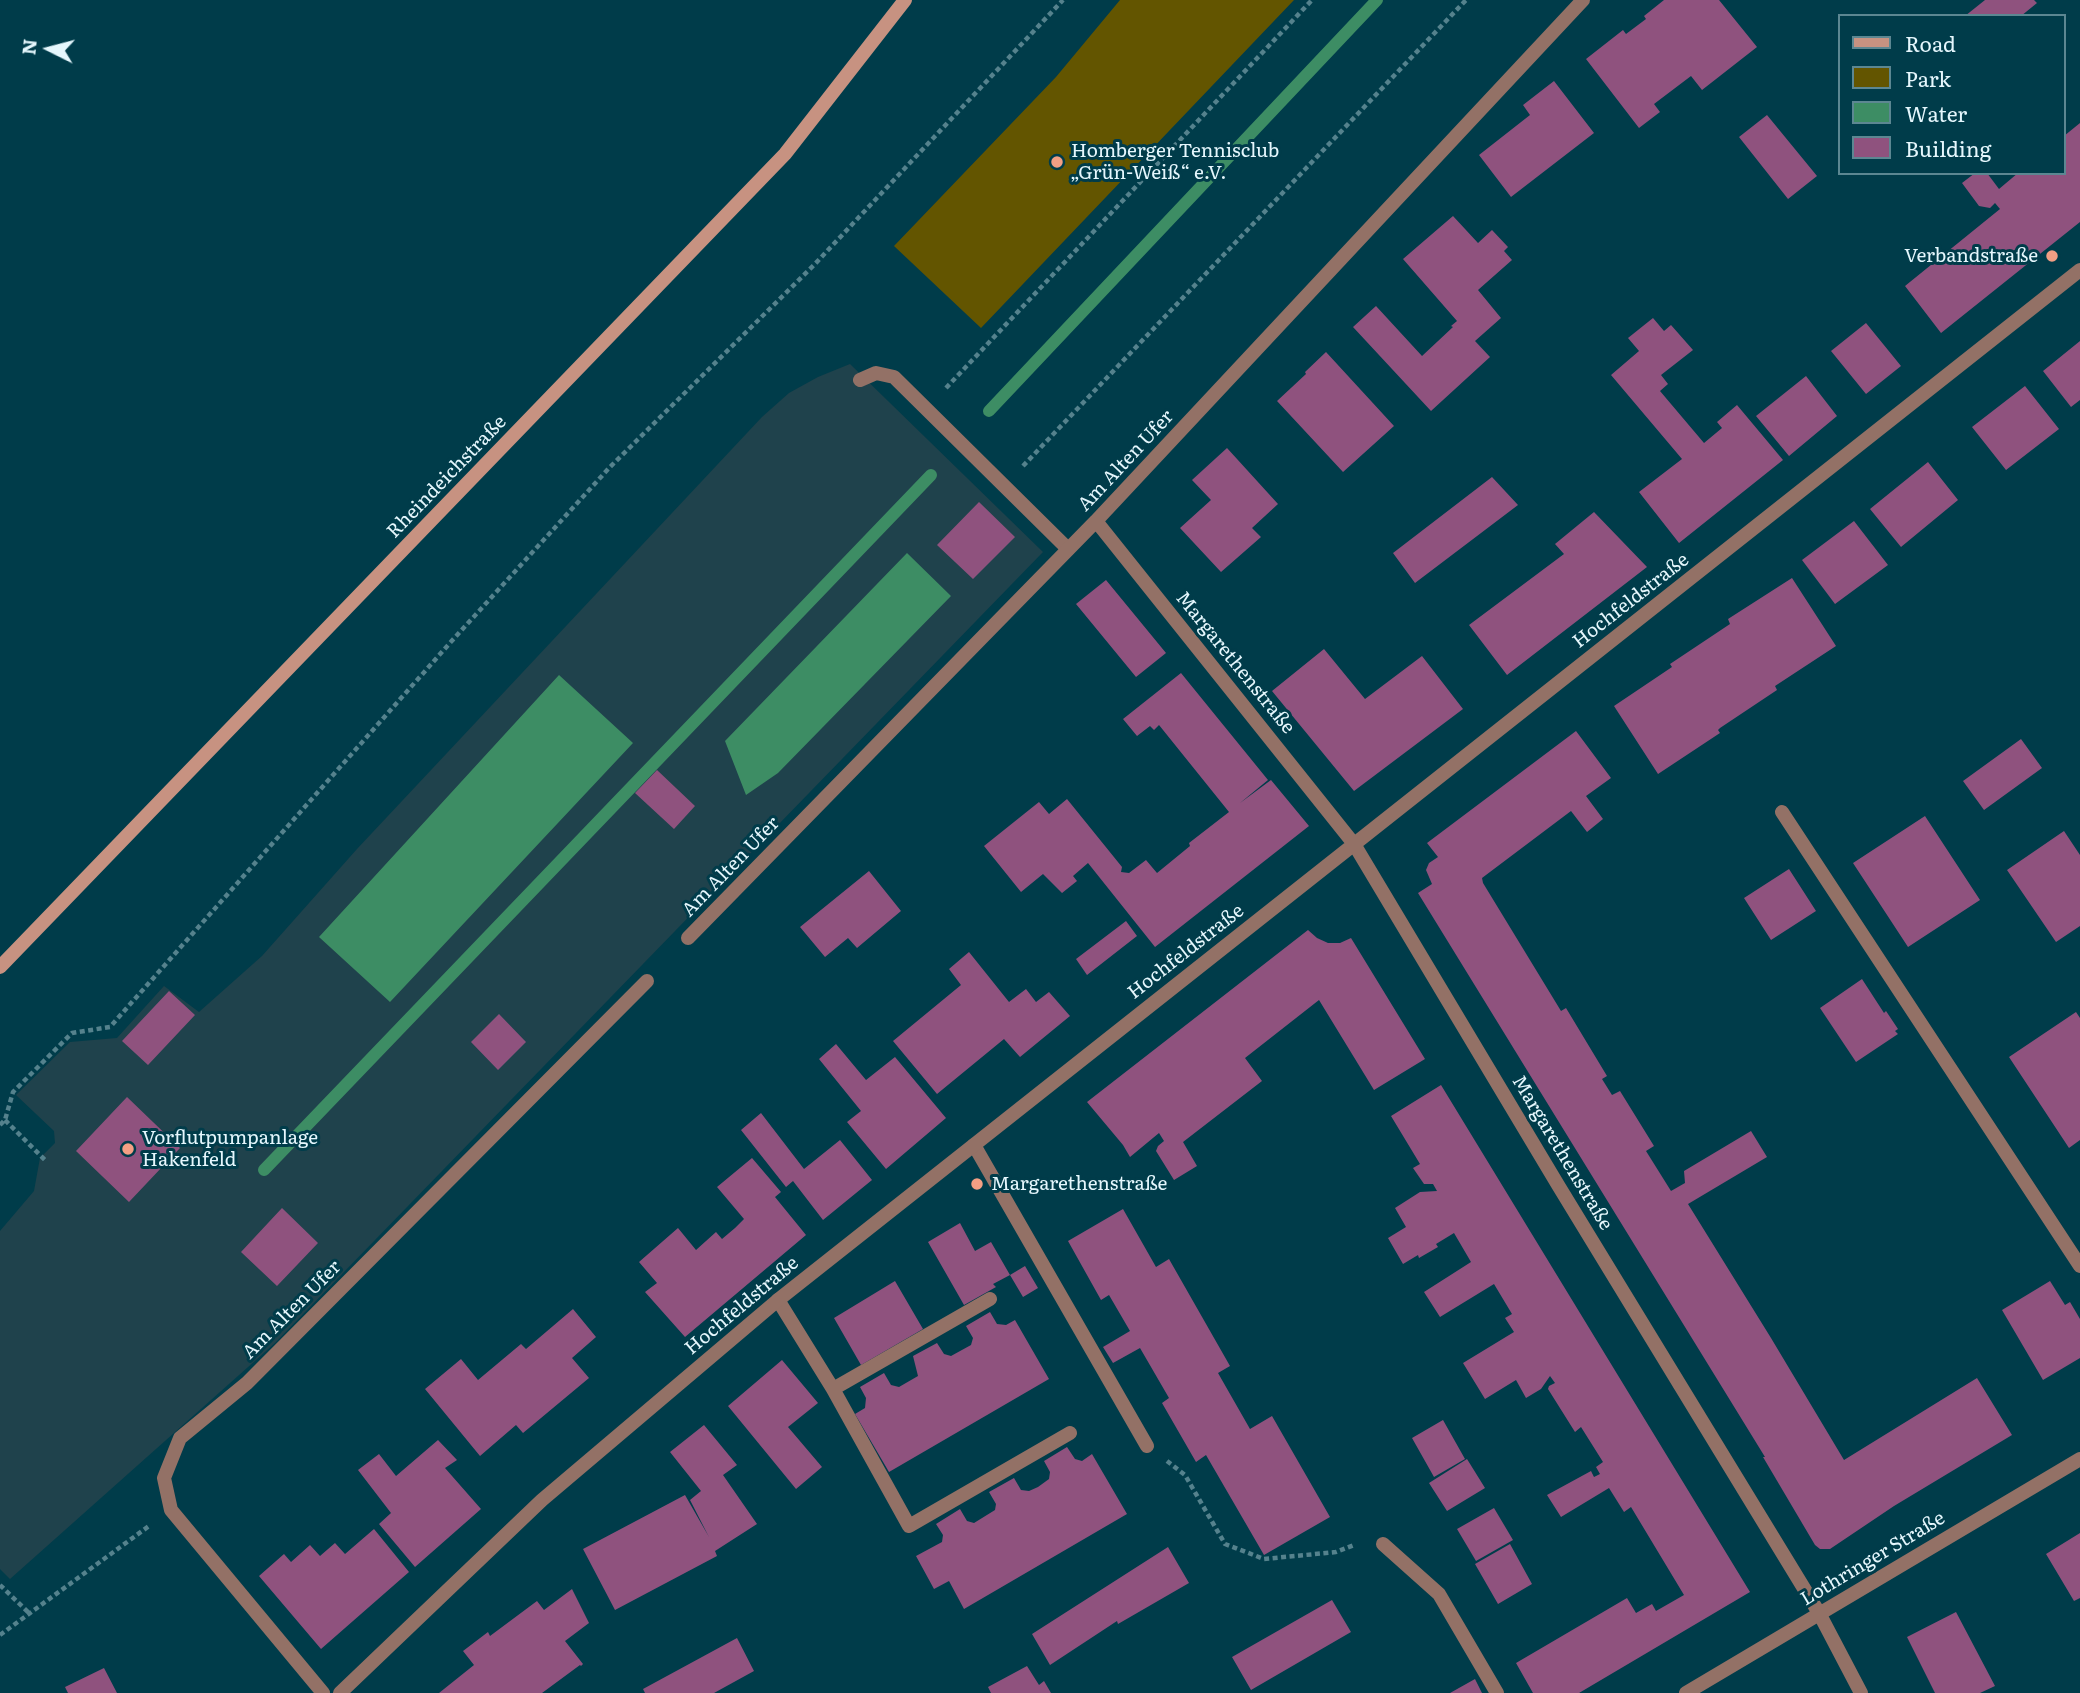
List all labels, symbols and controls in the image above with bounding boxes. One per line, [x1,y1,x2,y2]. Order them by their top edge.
north arrow [14,14,84,84]
legend [1839,14,2066,175]
text: Road [1905,27,1956,58]
text: N [13,37,43,56]
text: Park [1905,62,1951,93]
text: Water [1905,97,1967,128]
text: Building [1905,132,1991,163]
place label: Homberger Tennisclub „Grün-Weiß“ e.V. [1071,140,1279,184]
marker: Homberger Tennisclub „Grün-Weiß“ e.V. [1049,154,1065,170]
place label: Verbandstraße [1904,245,2038,267]
marker: Verbandstraße [2044,248,2060,264]
street label: Am Alten Ufer [1073,406,1179,516]
street label: Rheindeichstraße [383,411,511,543]
street label: Hochfeldstraße [1568,549,1694,653]
street label: Margarethenstraße [1171,587,1299,739]
street label: Am Alten Ufer [678,812,784,922]
street label: Hochfeldstraße [1123,900,1249,1004]
street label: Margarethenstraße [1507,1072,1617,1234]
place label: Vorflutpumpanlage Hakenfeld [142,1127,318,1171]
marker: Vorflutpumpanlage Hakenfeld [120,1141,136,1157]
place label: Margarethenstraße [991,1173,1167,1195]
marker: Margarethenstraße [969,1176,985,1192]
street label: Hochfeldstraße [681,1252,803,1360]
street label: Am Alten Ufer [238,1256,346,1364]
street label: Lothringer Straße [1797,1507,1949,1611]

